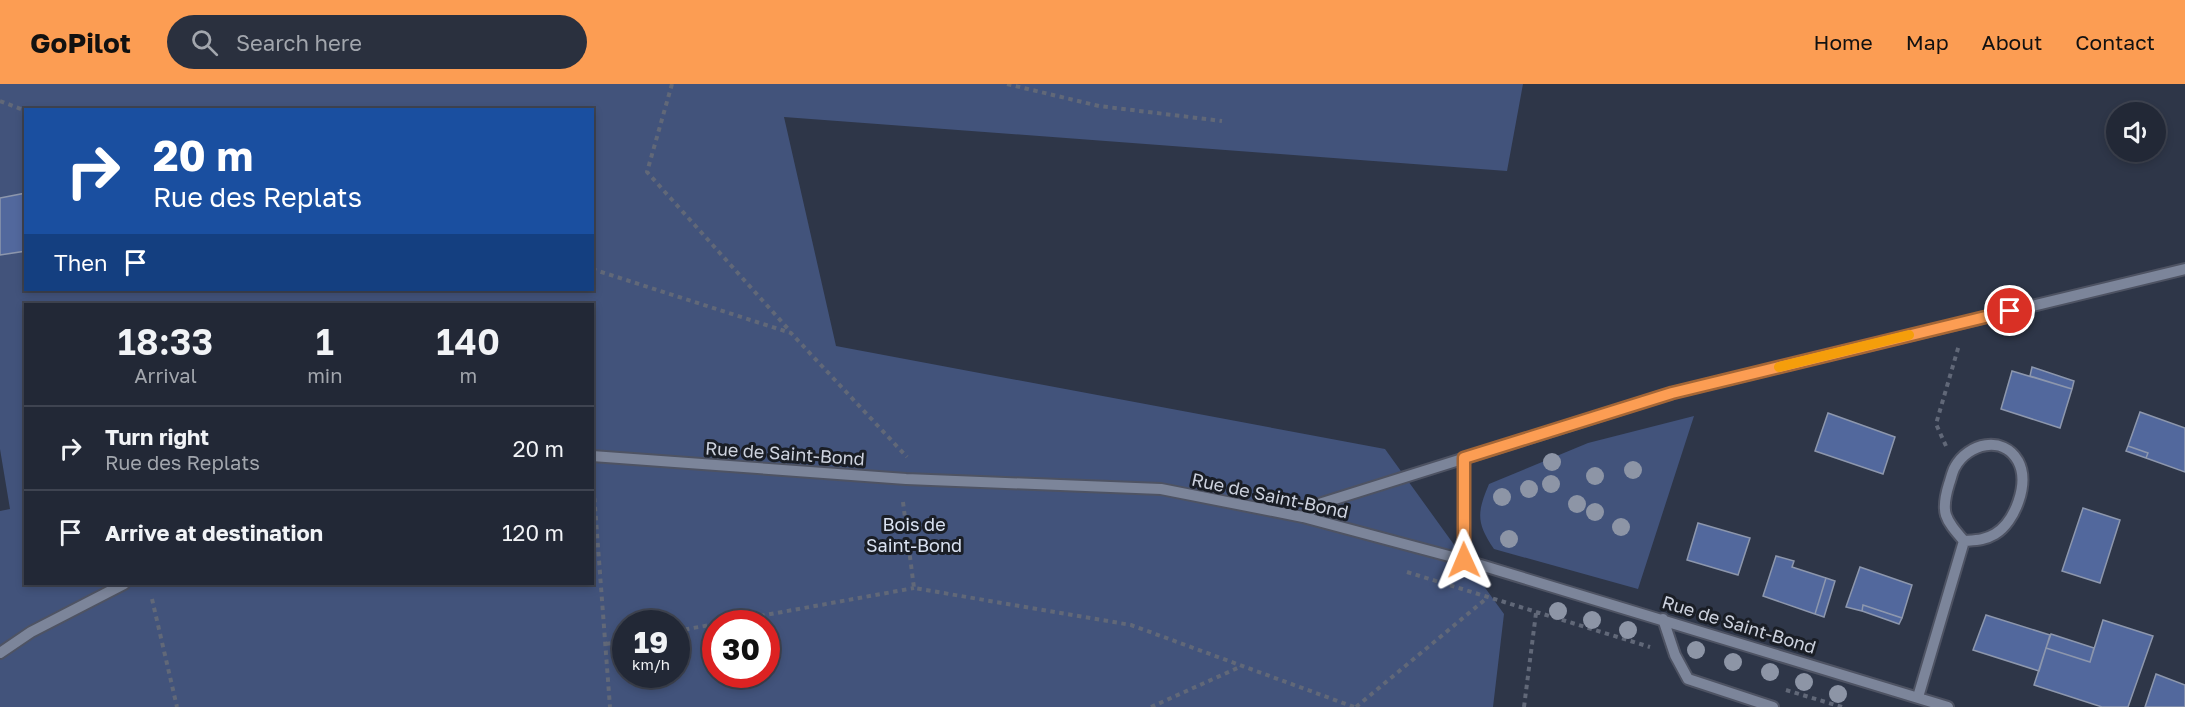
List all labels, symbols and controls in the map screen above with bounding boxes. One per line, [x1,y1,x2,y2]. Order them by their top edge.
search box [167,15,587,69]
text: GoPilot [30,26,131,59]
icon: search [188,26,221,59]
text: Search here [236,29,362,56]
text: Home [1813,29,1873,55]
text: Map [1906,29,1949,55]
text: About [1982,29,2042,55]
text: Contact [2075,29,2155,55]
map controls [2106,102,2166,162]
button: sound [2106,102,2166,162]
text: 20 m [153,130,253,180]
icon: right [54,132,132,210]
text: Rue des Replats [153,181,362,213]
icon: arrive [119,246,152,279]
text: Then [54,249,107,276]
pin [1984,285,2035,336]
icon: arrive [1993,294,2026,327]
text: 18:33 [118,320,213,363]
text: 1 [316,320,334,363]
text: 140 [436,320,500,363]
text: Arrival [134,363,197,387]
text: min [307,363,343,387]
text: m [459,363,477,387]
text: Turn right [105,423,209,450]
icon: right [54,432,87,465]
text: 20 m [513,435,564,462]
street label: Rue de Saint-Bond [705,436,866,470]
text: Rue des Replats [105,450,260,474]
street label: Rue de Saint-Bond [1190,468,1351,522]
park label: Bois de Saint-Bond [866,513,962,556]
icon: arrive [54,516,87,549]
text: Arrive at destination [105,519,323,546]
text: 120 m [502,519,564,546]
position arrow [1432,528,1496,592]
street label: Rue de Saint-Bond [1660,590,1819,658]
speed limit sign: 30 [702,610,780,688]
text: 19 [634,624,668,660]
text: km/h [632,655,670,673]

